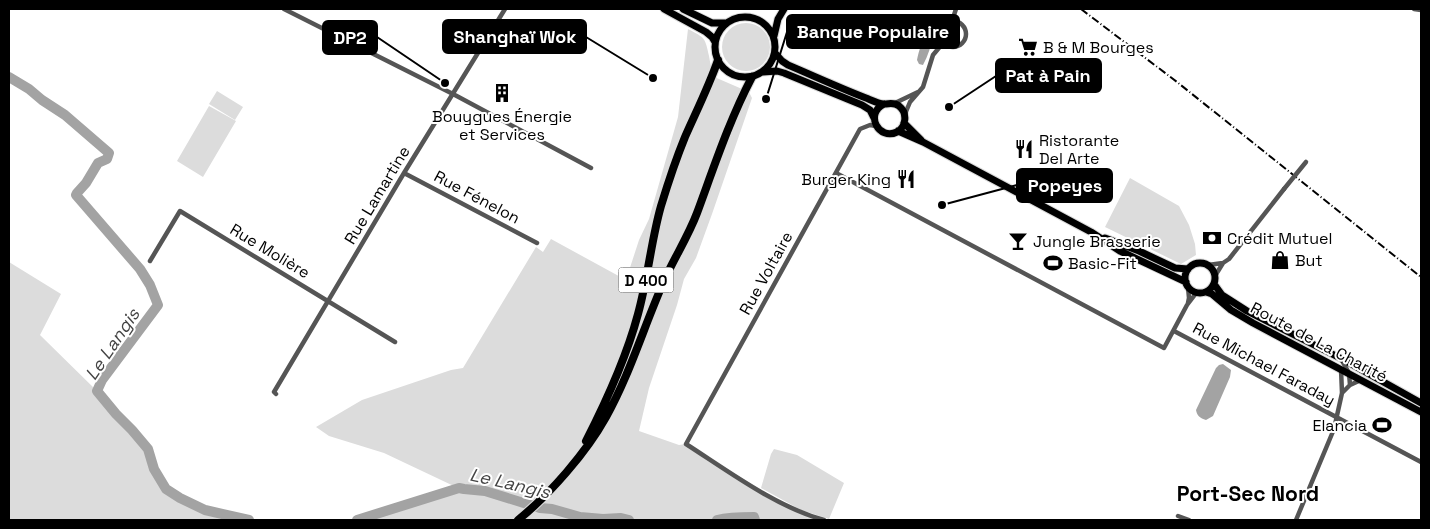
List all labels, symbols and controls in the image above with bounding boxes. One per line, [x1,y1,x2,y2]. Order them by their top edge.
callout: Banque Populaire [787,15,959,48]
callout: Shanghaï Wok [443,20,586,53]
text: Banque Populaire [797,20,949,43]
callout: DP2 [323,21,377,54]
text: Shanghaï Wok [454,25,576,48]
text: DP2 [333,26,367,49]
supermarket icon: B & M Bourges [1017,36,1039,58]
place label: B & M Bourges [1043,37,1154,58]
callout: Pat à Pain [996,59,1101,92]
text: Pat à Pain [1005,64,1091,87]
building icon: Bouygues Énergie et Services [491,82,513,104]
place label: Bouygues Énergie et Services [432,106,572,145]
place label: Ristorante Del Arte [1039,130,1119,169]
restaurant icon: Ristorante Del Arte [1013,138,1035,160]
street label: Rue Lamartine [339,142,415,248]
street label: Rue Fénelon [430,166,524,228]
restaurant icon: Burger King [895,168,917,190]
place label: Burger King [801,169,891,190]
callout: Popeyes [1017,169,1112,202]
text: Popeyes [1028,174,1102,197]
street label: Rue Molière [226,219,314,283]
bank icon: Crédit Mutuel [1201,227,1223,249]
street label: Rue Voltaire [735,228,797,318]
place label: Crédit Mutuel [1227,228,1332,249]
bar icon: Jungle Brasserie [1007,230,1029,252]
place label: Jungle Brasserie [1033,231,1161,252]
shop icon: But [1269,249,1291,271]
place label: But [1295,250,1323,271]
sports icon: Basic-Fit [1042,252,1064,274]
place label: Basic-Fit [1068,253,1137,274]
road number: D 400 [618,268,674,292]
street label: Route de La Charité [1247,297,1391,387]
water label: Le Langis [80,303,145,384]
street label: Rue Michael Faraday [1189,317,1339,411]
sports icon: Elancia [1371,414,1393,436]
place label: Elancia [1312,415,1367,436]
water label: Le Langis [468,463,553,504]
district label: Port-Sec Nord [1177,480,1319,507]

